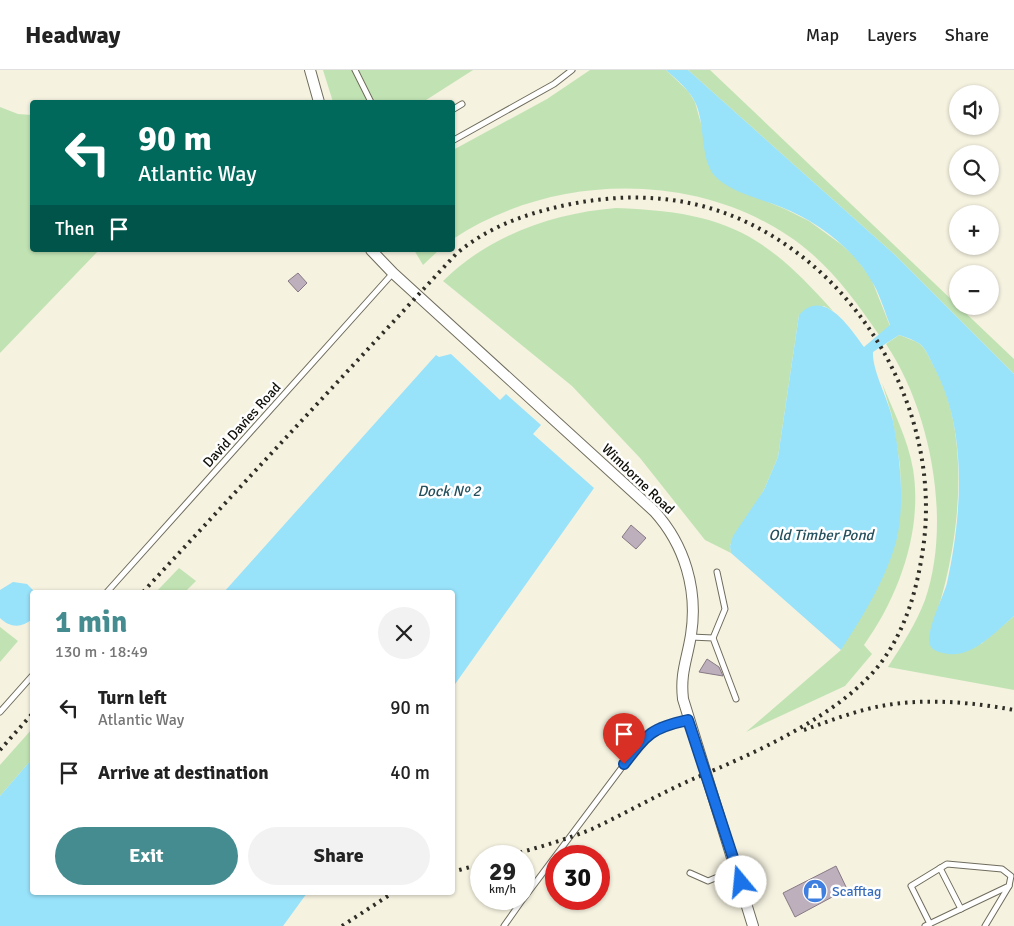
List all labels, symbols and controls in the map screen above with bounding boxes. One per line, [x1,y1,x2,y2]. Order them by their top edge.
text: Headway [25,20,121,50]
text: Map [806,24,839,46]
text: Layers [867,24,917,46]
text: Share [945,24,989,46]
map controls [949,85,999,315]
button: sound [949,85,999,135]
text: 90 m [138,117,212,160]
icon: left [55,120,120,185]
button: search [949,145,999,195]
text: Atlantic Way [138,160,257,187]
button: + [949,205,999,255]
icon: arrive [105,215,133,243]
text: Then [55,217,95,241]
button: − [949,265,999,315]
street label: David Davies Road [199,379,285,471]
street label: Wimborne Road [598,440,678,518]
water label: Dock Nº 2 [417,482,481,500]
water label: Old Timber Pond [768,526,876,544]
text: 1 min [55,604,127,641]
button: close [378,607,430,659]
text: 130 m · 18:49 [55,642,148,662]
text: Turn left [98,686,167,710]
icon: left [55,694,83,722]
text: 90 m [390,696,430,720]
text: Atlantic Way [98,710,184,730]
pin [603,713,645,764]
icon: arrive [610,720,638,748]
icon: arrive [55,759,83,787]
text: Arrive at destination [98,761,269,785]
text: 40 m [390,761,430,785]
button: Exit [55,827,238,885]
button: Share [248,827,430,885]
speed limit sign: 30 [545,845,610,910]
position arrow [714,855,766,907]
text: 29 [489,856,516,887]
shop icon: Scafftag [802,878,828,904]
text: km/h [489,882,516,897]
place label: Scafftag [832,883,881,900]

